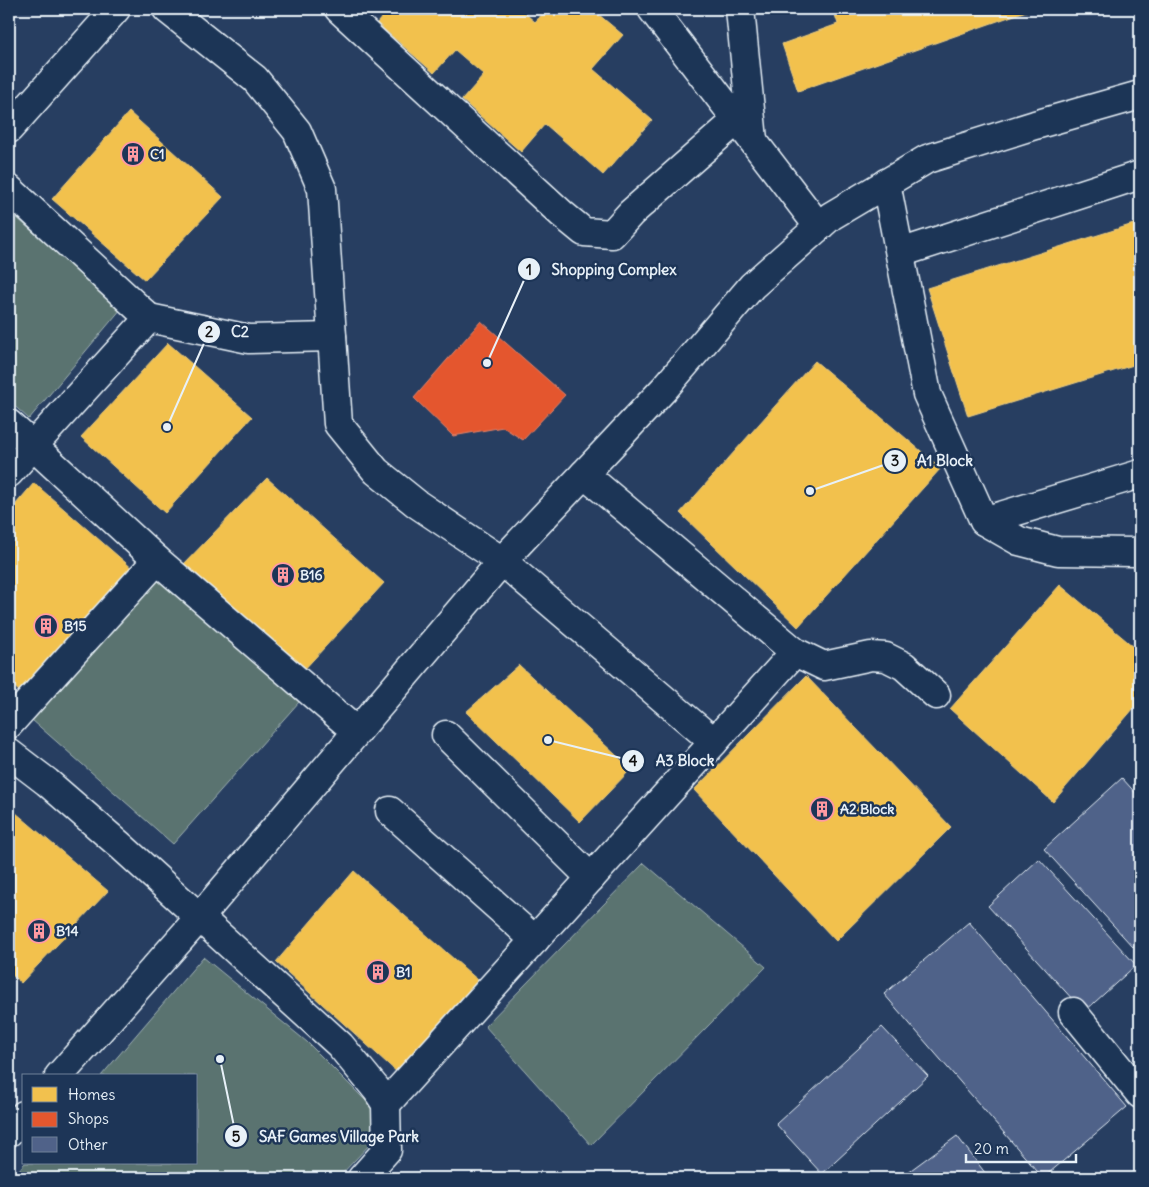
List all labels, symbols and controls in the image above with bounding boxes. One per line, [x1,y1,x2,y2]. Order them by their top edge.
building icon: C1 [120,141,146,167]
place label: C1 [150,145,165,163]
callout: Shopping Complex [517,254,687,284]
text: 1 [526,260,532,279]
text: Shopping Complex [551,260,677,280]
callout: C2 [196,317,259,347]
text: 2 [205,322,213,341]
text: C2 [231,322,249,341]
callout: A1 Block [882,446,983,476]
text: 3 [891,451,899,470]
text: A1 Block [917,451,973,470]
building icon: B16 [270,562,296,588]
place label: B16 [300,566,323,584]
building icon: B15 [33,613,59,639]
place label: B15 [64,617,87,635]
callout: A3 Block [620,746,724,776]
text: 4 [629,751,638,770]
text: A3 Block [656,751,715,770]
building icon: A2 Block [809,796,835,822]
place label: A2 Block [840,800,894,818]
building icon: B14 [26,918,52,944]
place label: B14 [56,922,79,940]
building icon: B1 [365,959,391,985]
place label: B1 [396,963,411,981]
legend [22,1074,198,1164]
text: Homes [68,1085,115,1104]
text: Shops [68,1109,109,1128]
callout: SAF Games Village Park [224,1121,429,1151]
text: 5 [232,1127,241,1146]
text: SAF Games Village Park [259,1127,419,1147]
scale bar [966,1132,1076,1164]
text: Other [68,1135,108,1154]
text: 20 m [974,1139,1009,1158]

